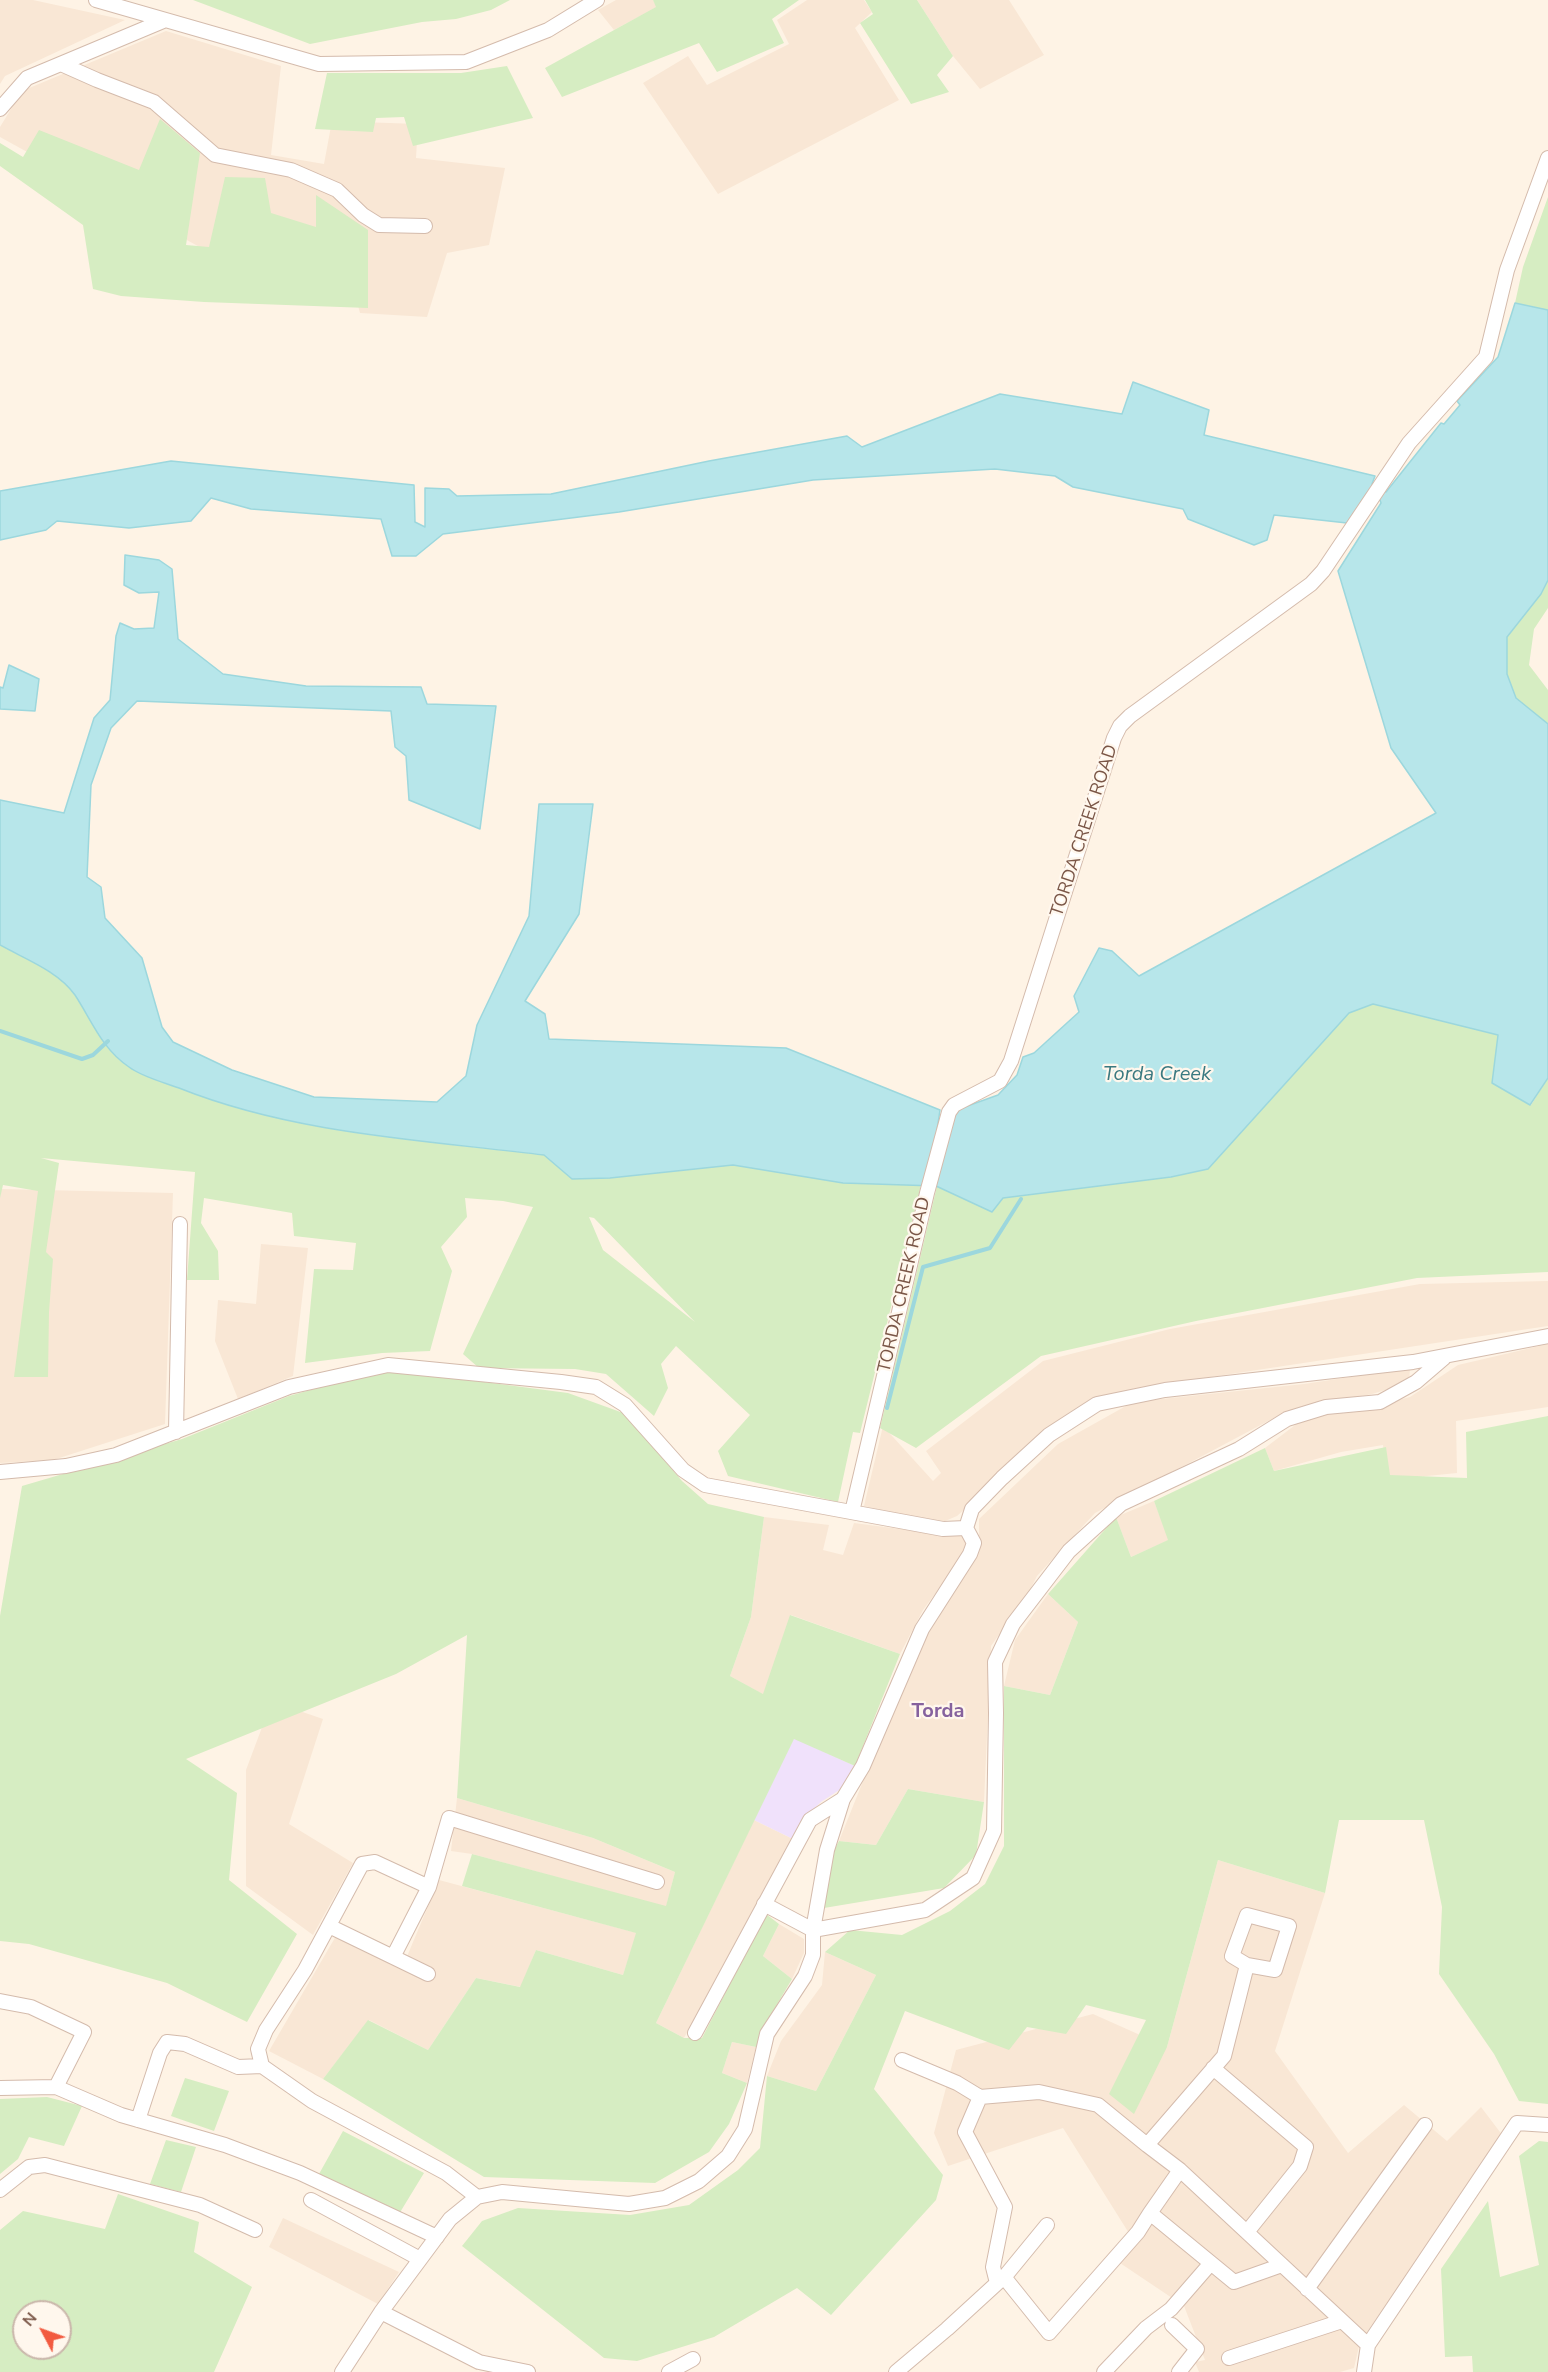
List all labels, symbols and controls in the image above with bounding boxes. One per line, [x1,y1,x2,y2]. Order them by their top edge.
street label: TORDA CREEK ROAD [1047,742,1123,920]
water label: Torda Creek [1103,1063,1211,1087]
street label: TORDA CREEK ROAD [874,1195,936,1375]
district label: Torda [912,1700,964,1724]
north arrow [12,2300,72,2360]
text: N [18,2308,42,2331]

